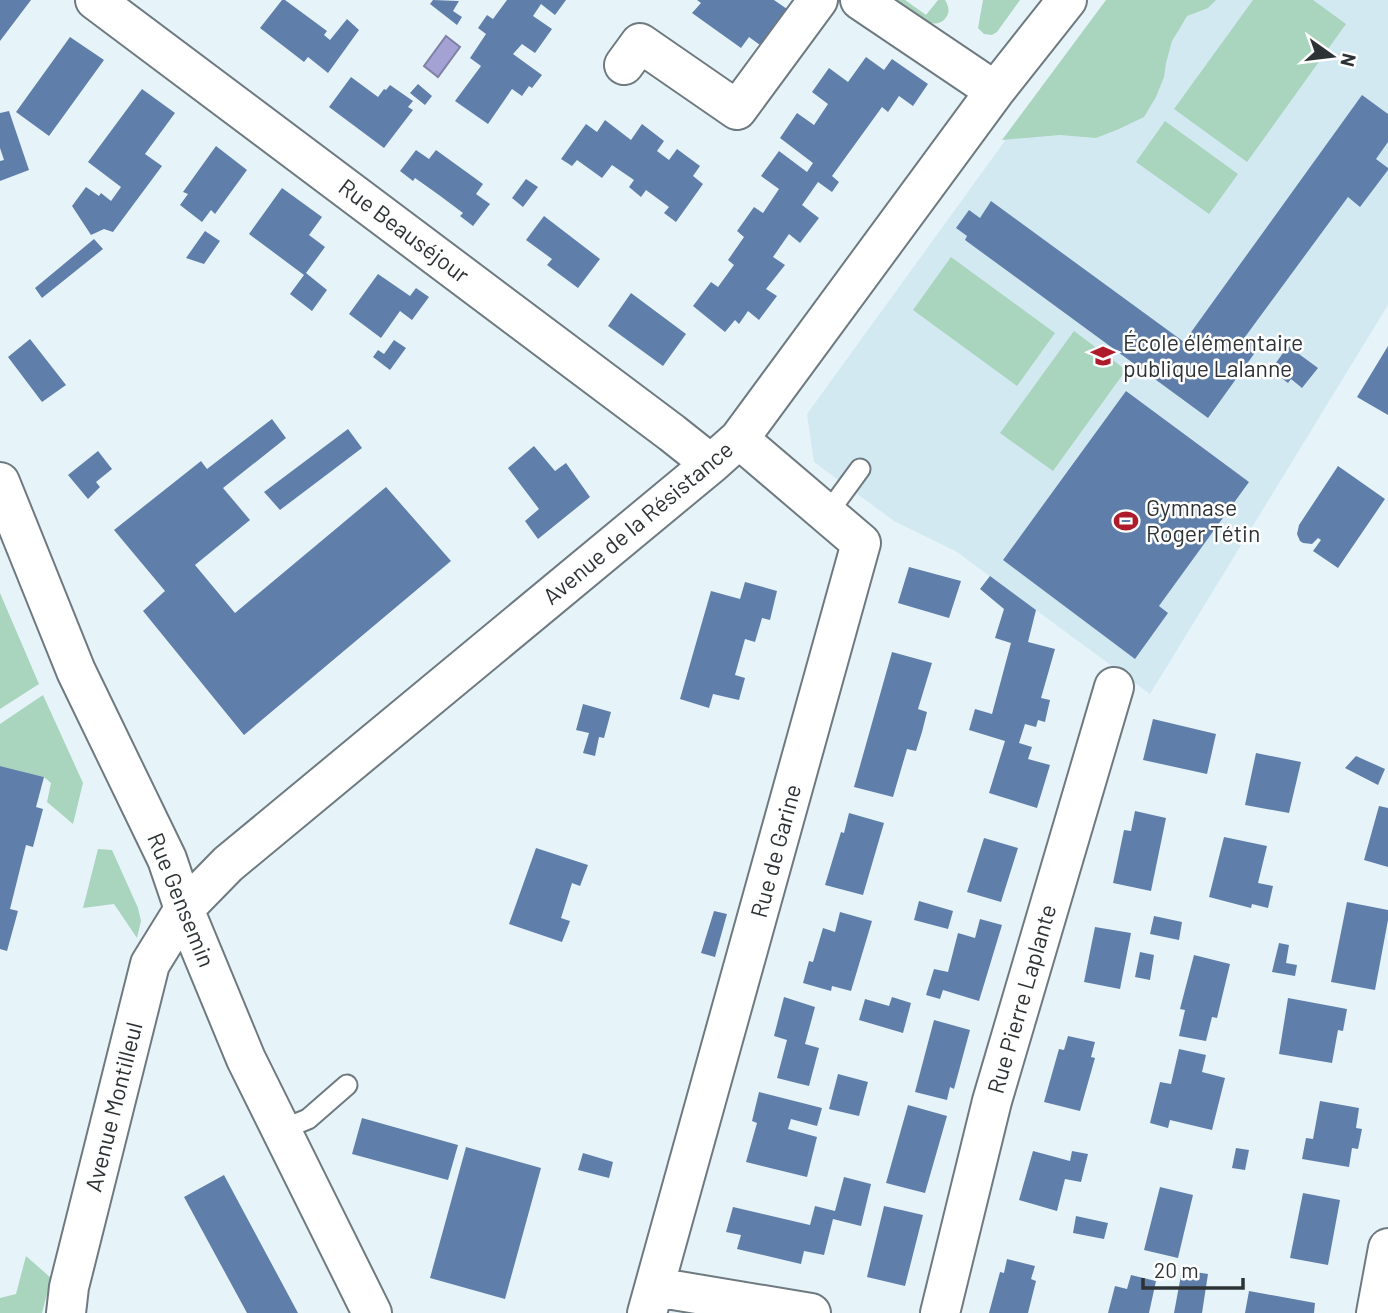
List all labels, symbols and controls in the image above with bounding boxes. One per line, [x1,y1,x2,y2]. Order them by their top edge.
north arrow [1297,21,1367,91]
text: N [1336,51,1362,69]
street label: Rue Beauséjour [334,172,476,289]
place label: École élémentaire publique Lalanne [1123,328,1303,382]
school or university icon: École élémentaire publique Lalanne [1089,342,1117,370]
street label: Avenue de la Résistance [537,435,738,610]
place label: Gymnase Roger Tétin [1146,493,1260,547]
sports icon: Gymnase Roger Tétin [1112,507,1140,535]
street label: Rue de Garine [744,781,806,921]
street label: Rue Gensemin [142,828,222,971]
street label: Rue Pierre Laplante [981,901,1061,1097]
street label: Avenue Montilleul [78,1019,148,1194]
scale bar [1143,1246,1243,1290]
text: 20 m [1154,1257,1199,1282]

